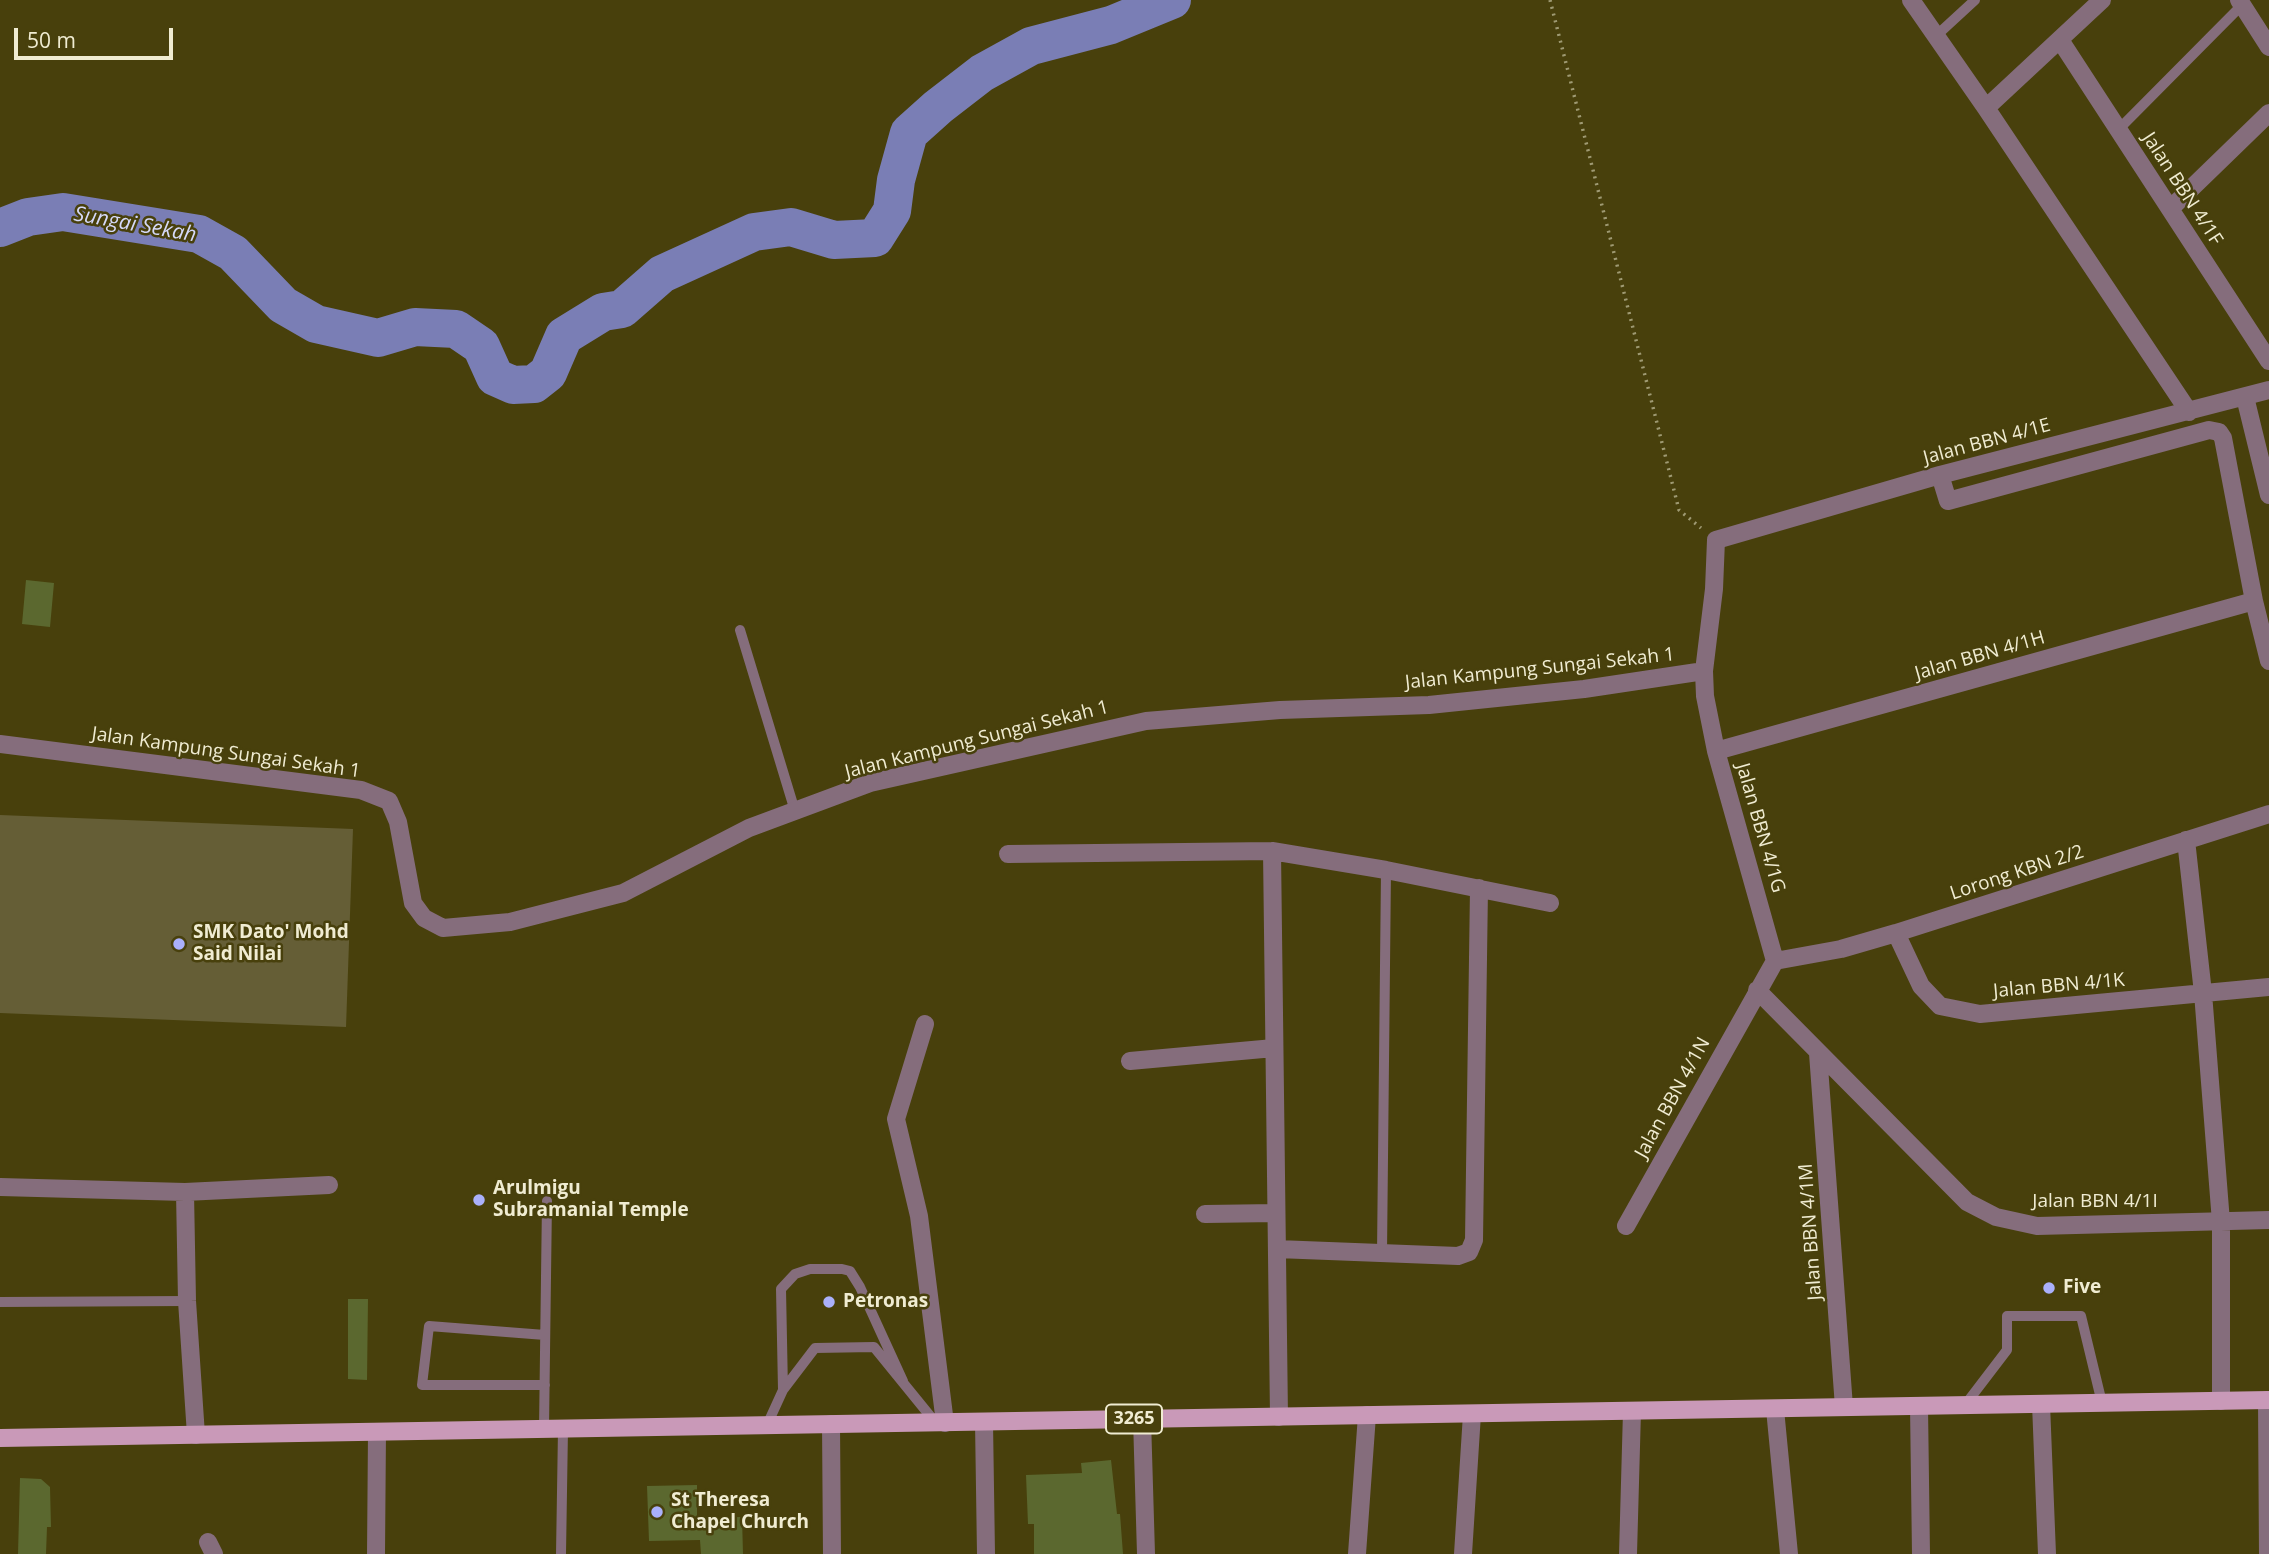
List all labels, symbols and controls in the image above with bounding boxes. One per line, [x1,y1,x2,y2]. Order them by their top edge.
scale bar [18,14,177,58]
text: 50 m [27,26,76,54]
street label: Jalan BBN 4/1F [2137,128,2227,250]
water label: Sungai Sekah [72,202,198,248]
street label: Jalan BBN 4/1E [1921,414,2053,470]
street label: Jalan BBN 4/1H [1912,627,2048,685]
street label: Jalan Kampung Sungai Sekah 1 [1404,644,1676,694]
street label: Jalan Kampung Sungai Sekah 1 [843,696,1111,784]
street label: Jalan Kampung Sungai Sekah 1 [90,723,362,783]
street label: Jalan BBN 4/1G [1731,761,1789,895]
street label: Lorong KBN 2/2 [1947,841,2087,905]
place label: SMK Dato' Mohd Said Nilai [193,922,349,966]
marker: SMK Dato' Mohd Said Nilai [171,936,187,952]
street label: Jalan BBN 4/1K [1992,969,2126,1003]
street label: Jalan BBN 4/1N [1630,1034,1716,1162]
street label: Jalan BBN 4/1M [1795,1163,1827,1301]
place label: Arulmigu Subramanial Temple [493,1178,689,1222]
street label: Jalan BBN 4/1I [2032,1191,2158,1213]
marker: Arulmigu Subramanial Temple [471,1192,487,1208]
place label: Five [2063,1277,2101,1299]
marker: Five [2041,1280,2057,1296]
place label: Petronas [843,1291,928,1313]
marker: Petronas [821,1294,837,1310]
road number: 3265 [1106,1404,1162,1434]
place label: St Theresa Chapel Church [671,1490,809,1534]
marker: St Theresa Chapel Church [649,1504,665,1520]

